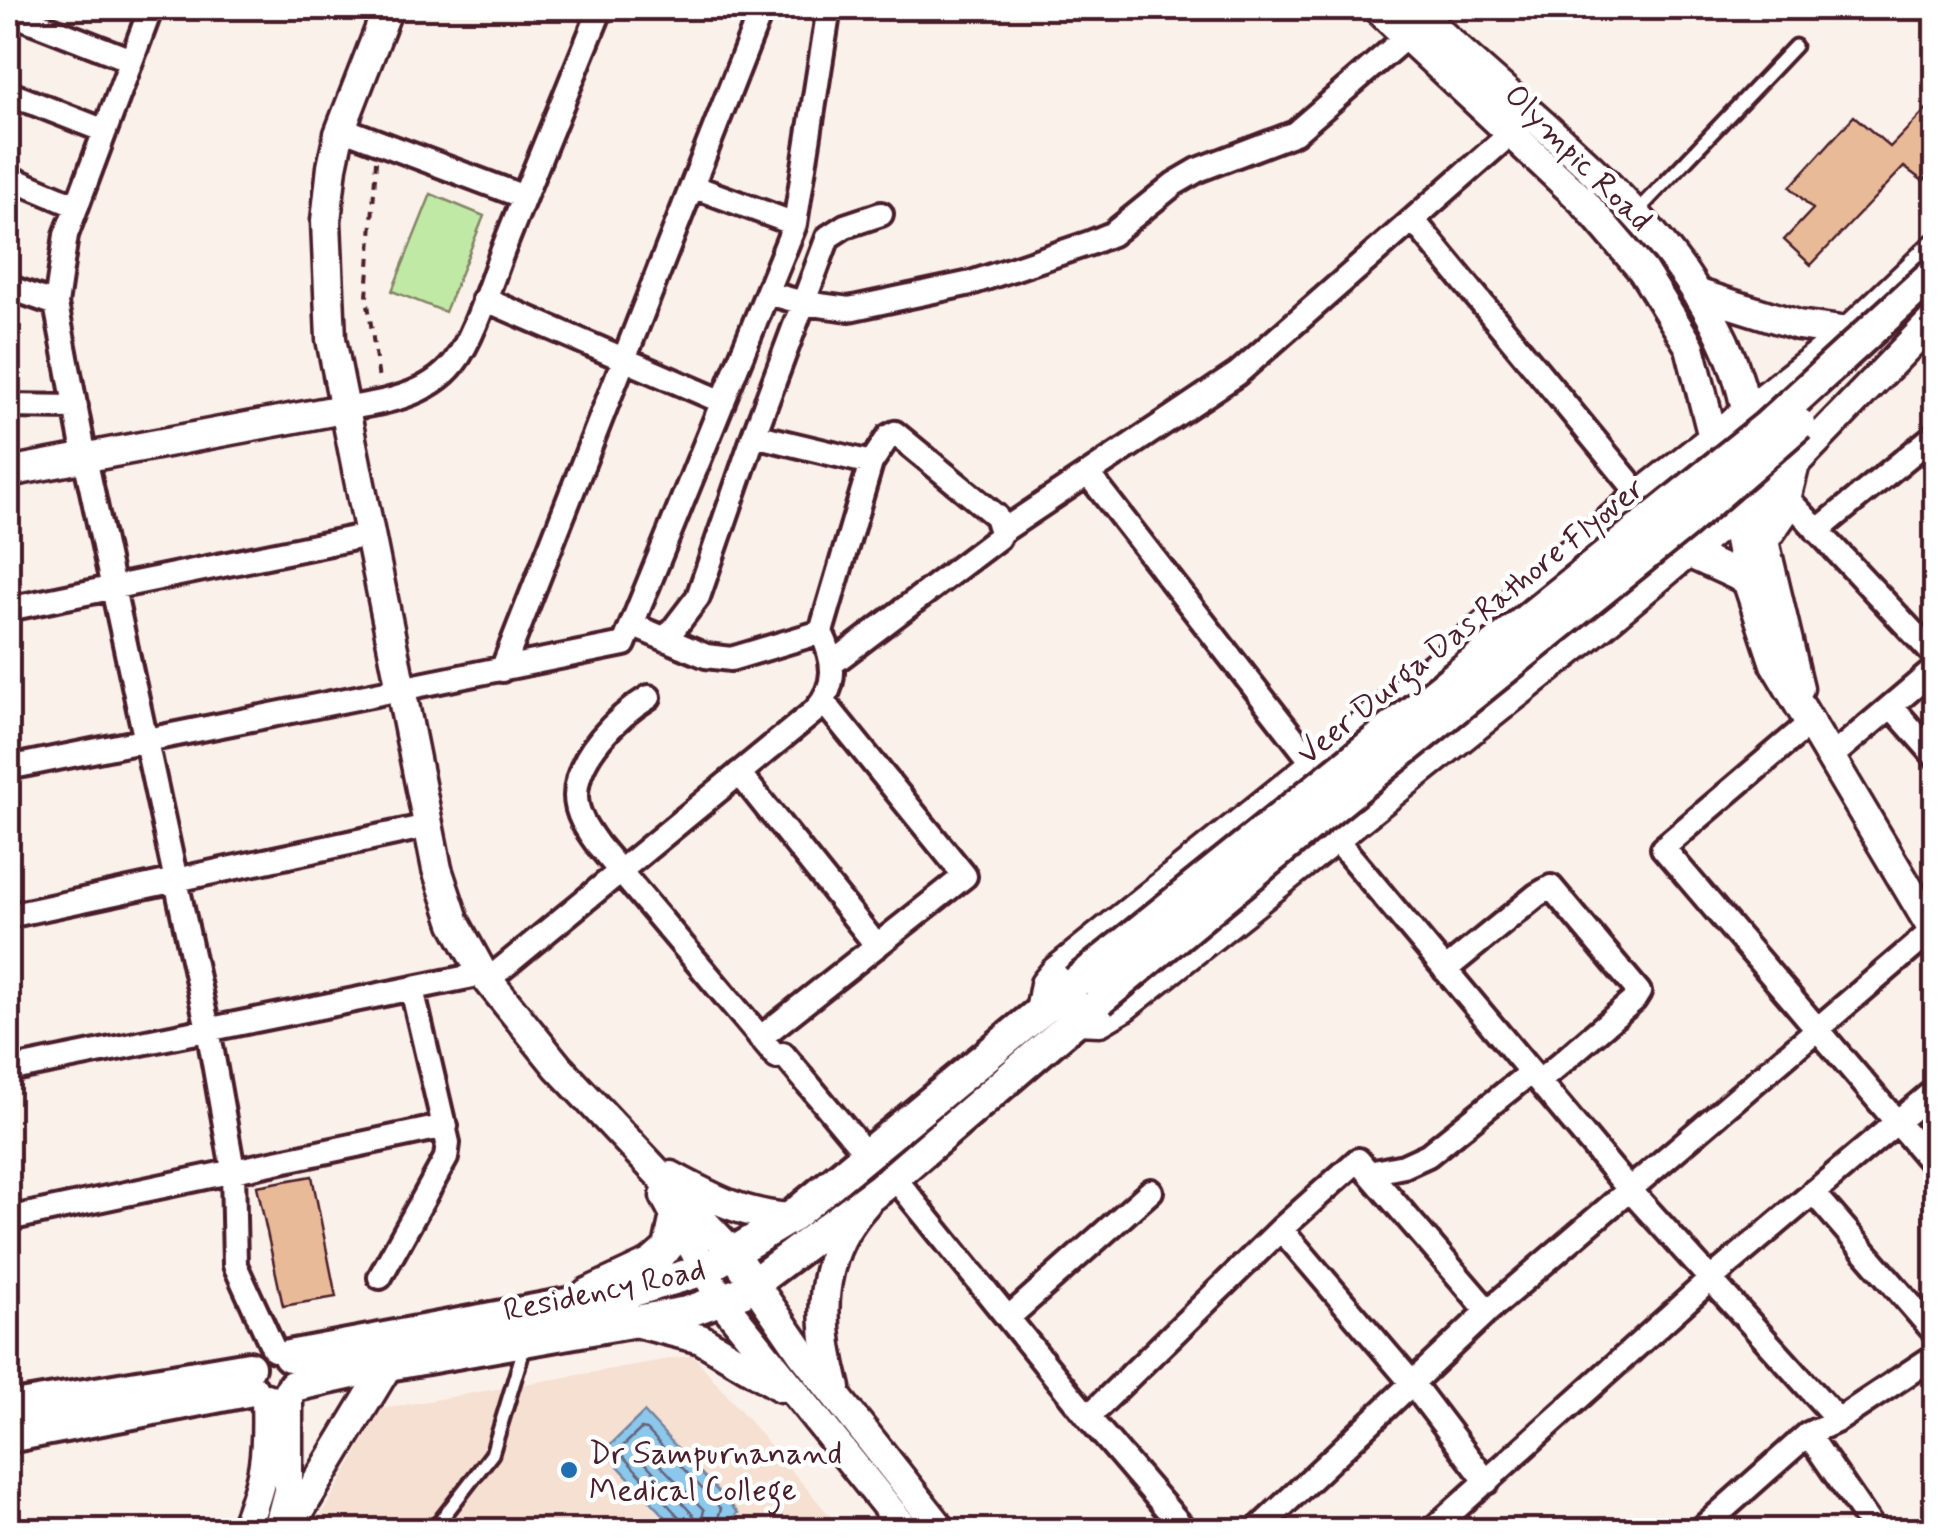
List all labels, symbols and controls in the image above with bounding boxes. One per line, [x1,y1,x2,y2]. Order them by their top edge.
street label: Olympic Road [1495,75,1661,241]
street label: Veer Durga Das Rathore Flyover [1289,468,1656,777]
street label: Residency Road [500,1249,709,1333]
place label: Dr Sampurnanand Medical College [589,1433,842,1515]
marker: Dr Sampurnanand Medical College [558,1459,580,1481]

